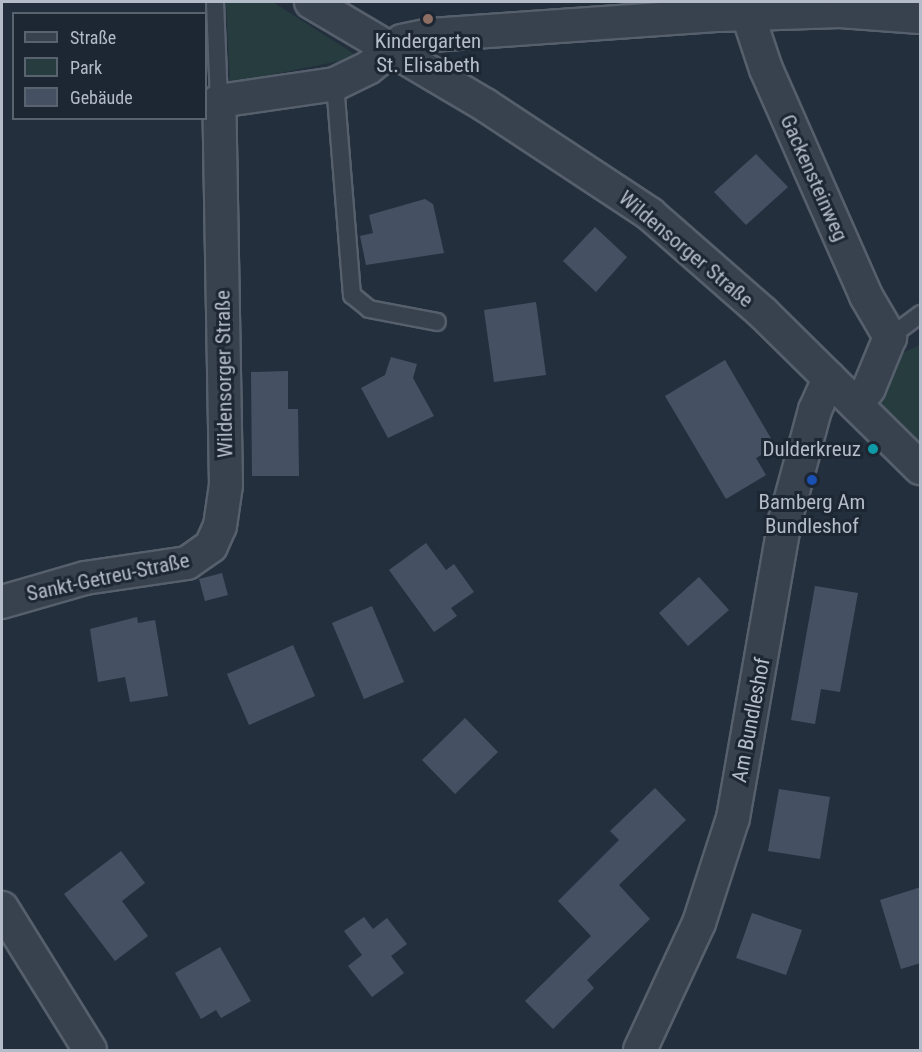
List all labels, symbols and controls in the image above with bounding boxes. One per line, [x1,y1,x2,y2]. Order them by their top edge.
legend [12,12,207,120]
marker: Kindergarten St. Elisabeth [421,12,435,26]
text: Straße [70,27,116,48]
place label: Kindergarten St. Elisabeth [375,28,481,78]
text: Park [70,57,102,78]
text: Gebäude [70,87,133,108]
street label: Gackensteinweg [775,111,853,245]
street label: Wildensorger Straße [614,185,758,313]
street label: Wildensorger Straße [210,290,238,458]
place label: Dulderkreuz [763,436,861,462]
marker: Dulderkreuz [866,442,880,456]
marker: Bamberg Am Bundleshof [805,473,819,487]
place label: Bamberg Am Bundleshof [759,489,865,539]
street label: Sankt-Getreu-Straße [24,547,192,607]
street label: Am Bundleshof [727,656,775,784]

